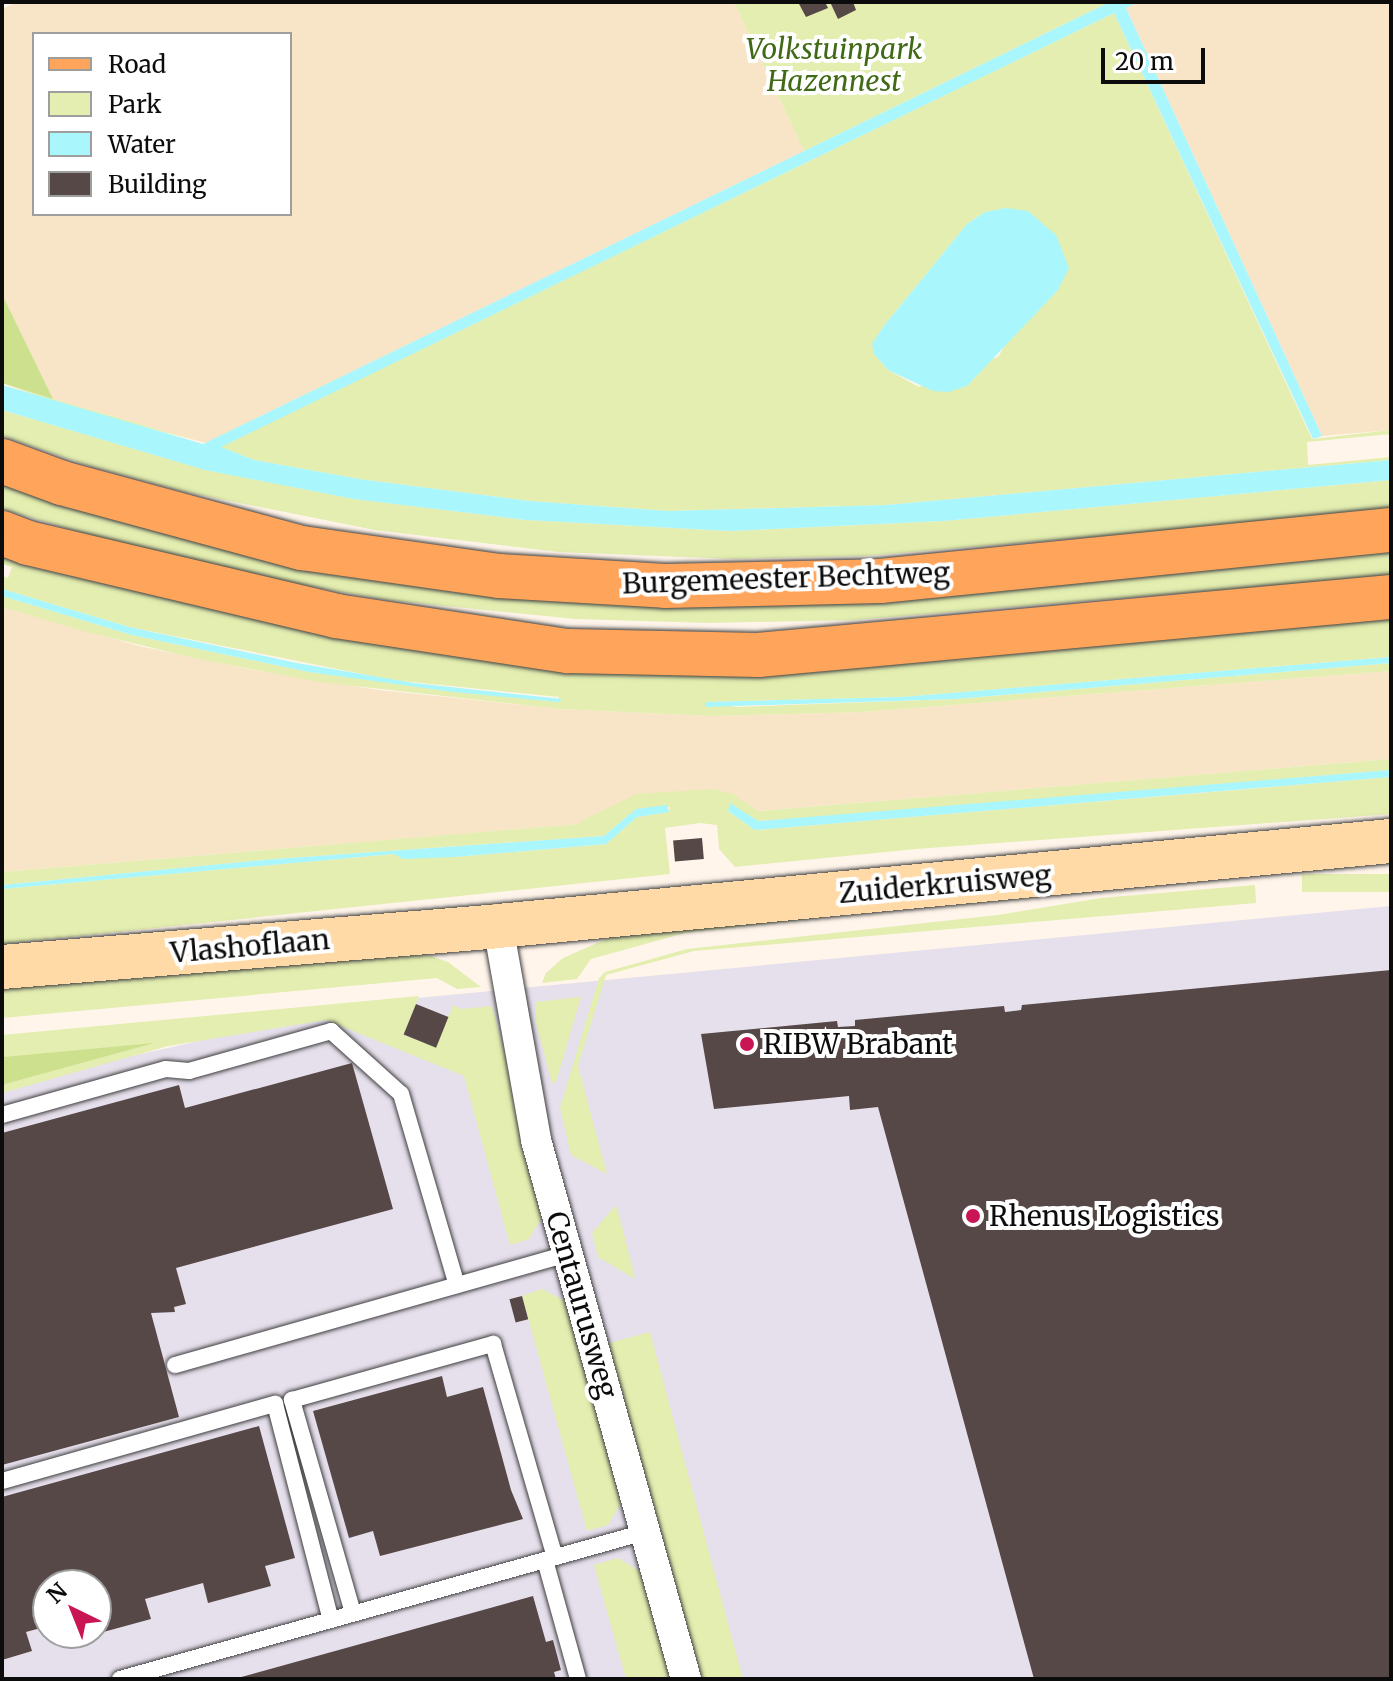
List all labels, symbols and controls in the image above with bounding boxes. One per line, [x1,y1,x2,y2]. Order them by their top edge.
legend [32,32,292,216]
park label: Volkstuinpark Hazennest [746,32,922,98]
scale bar [1105,32,1209,82]
text: 20 m [1115,46,1174,77]
text: Road [108,49,166,80]
text: Park [108,89,161,120]
text: Water [108,129,176,160]
text: Building [108,169,207,200]
street label: Burgemeester Bechtweg [622,555,950,601]
street label: Zuiderkruisweg [837,858,1053,910]
street label: Vlashoflaan [169,922,331,970]
place label: RIBW Brabant [763,1027,953,1061]
marker: RIBW Brabant [738,1035,756,1053]
place label: Rhenus Logistics [989,1199,1220,1233]
marker: Rhenus Logistics [964,1207,982,1225]
street label: Centaurusweg [539,1208,625,1402]
north arrow [32,1569,112,1649]
text: N [41,1577,73,1609]

